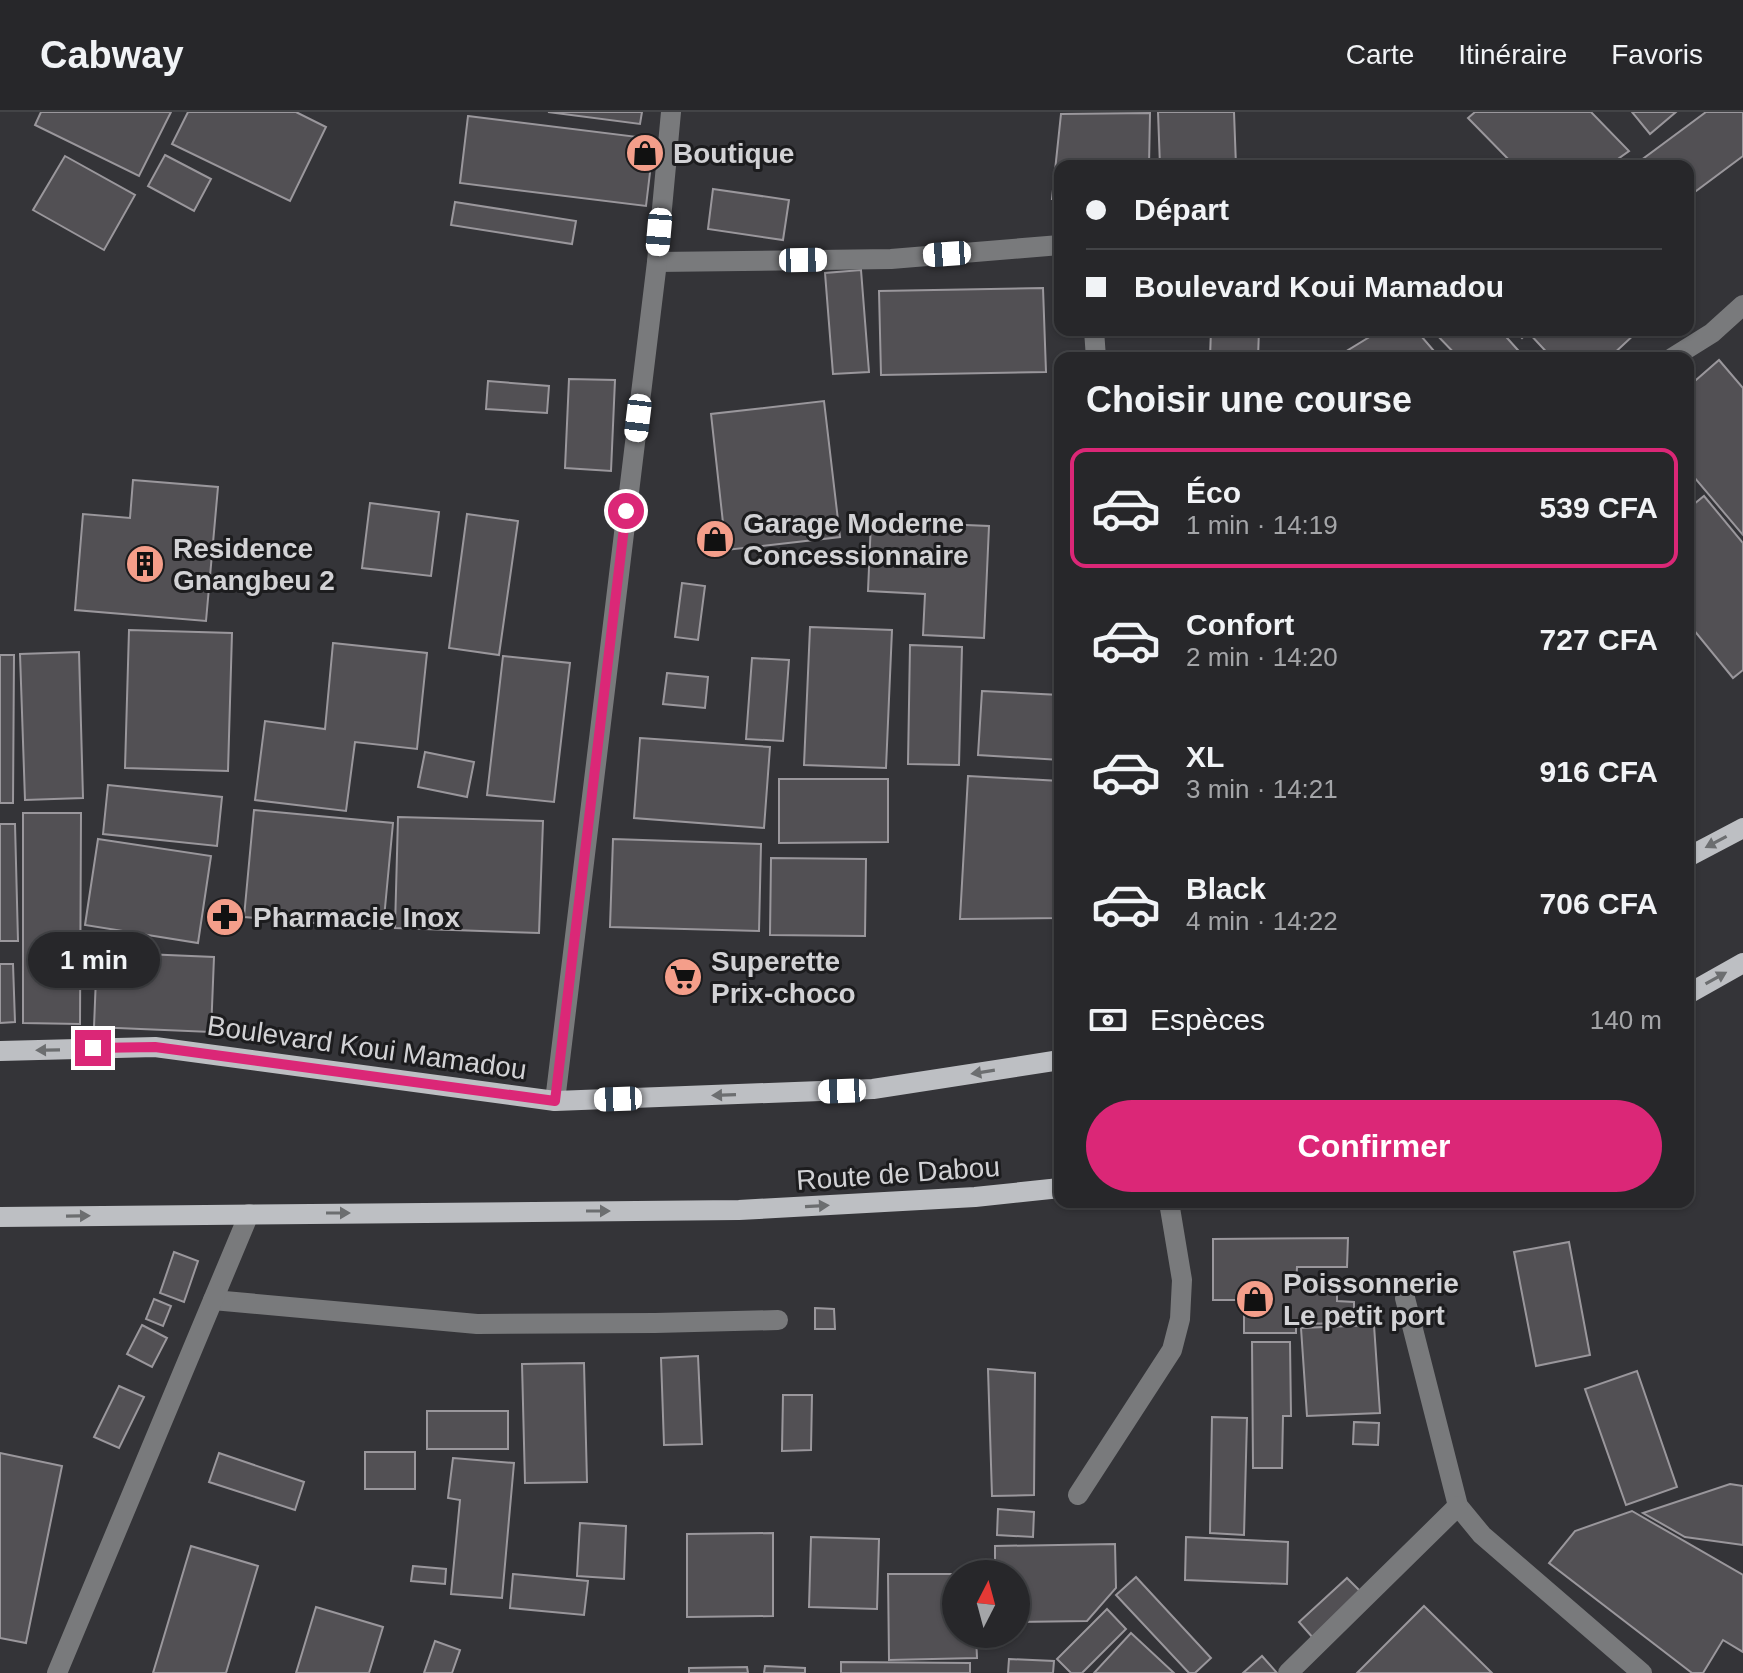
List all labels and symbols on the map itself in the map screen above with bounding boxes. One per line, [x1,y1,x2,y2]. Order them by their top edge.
shop icon: Boutique [624,132,666,174]
place label: Boutique [673,138,794,169]
car [645,207,673,257]
car [922,240,972,268]
car [779,248,827,272]
car [623,393,653,443]
route start [608,493,644,529]
place label: Garage Moderne Concessionnaire [743,508,969,571]
shop icon: Garage Moderne Concessionnaire [694,518,736,560]
place label: Residence Gnangbeu 2 [173,533,335,596]
building icon: Residence Gnangbeu 2 [124,543,166,585]
one-way arrow [1704,836,1727,849]
pharmacy icon: Pharmacie Inox [204,896,246,938]
place label: Pharmacie Inox [253,902,460,933]
callout: 1 min [27,932,159,988]
place label: Superette Prix-choco [711,946,856,1009]
supermarket icon: Superette Prix-choco [662,956,704,998]
one-way arrow [1704,971,1727,985]
street label: Boulevard Koui Mamadou [205,1010,529,1085]
route end [75,1030,111,1066]
one-way arrow [35,1043,60,1056]
one-way arrow [970,1066,995,1079]
car [818,1078,866,1104]
car [594,1086,642,1112]
one-way arrow [711,1088,736,1101]
street label: Route de Dabou [795,1151,1001,1196]
one-way arrow [805,1199,830,1212]
one-way arrow [586,1205,611,1217]
one-way arrow [326,1207,351,1219]
one-way arrow [66,1210,91,1222]
place label: Poissonnerie Le petit port [1283,1268,1459,1331]
shop icon: Poissonnerie Le petit port [1234,1278,1276,1320]
north arrow [942,1560,1030,1648]

